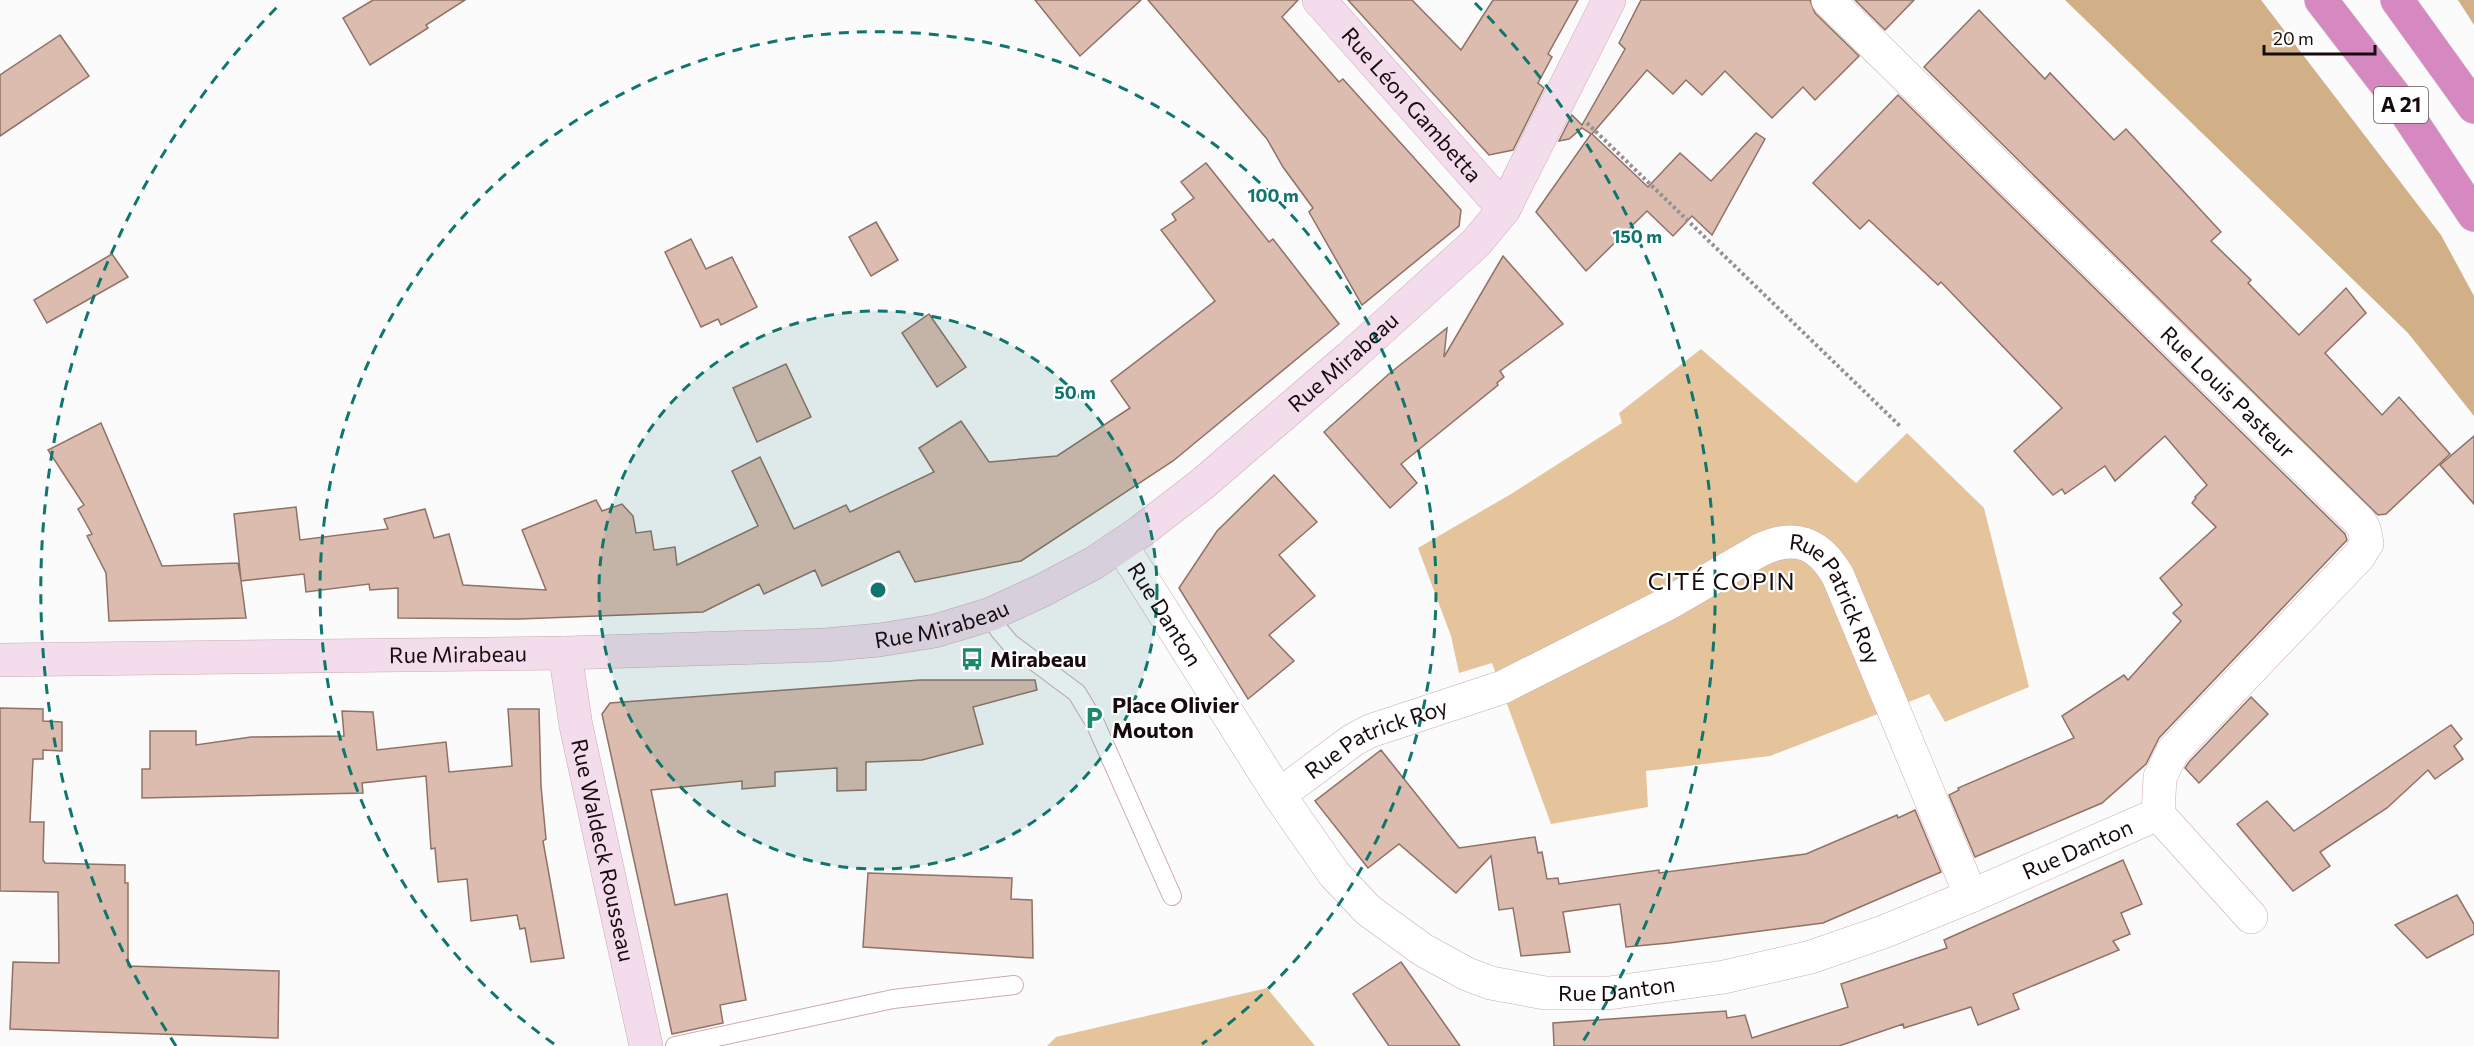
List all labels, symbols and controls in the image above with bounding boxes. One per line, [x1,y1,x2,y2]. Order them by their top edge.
scale bar [2264,18,2375,56]
street label: Rue Léon Gambetta [1336,21,1488,188]
text: 20 m [2273,27,2314,49]
road number: A 21 [2374,87,2428,123]
text: 100 m [1247,184,1299,206]
text: 150 m [1612,225,1662,247]
street label: Rue Mirabeau [1282,306,1404,417]
street label: Rue Louis Pasteur [2155,320,2301,464]
text: 50 m [1054,381,1096,403]
street label: Rue Patrick Roy [1788,527,1887,668]
street label: Rue Danton [1122,557,1208,671]
district label: CITÉ COPIN [1648,566,1796,595]
centre of rings [868,580,888,600]
street label: Rue Mirabeau [872,594,1013,654]
street label: Rue Mirabeau [389,639,527,668]
place label: Mirabeau [990,645,1087,672]
bus stop icon: Mirabeau [959,646,985,672]
place label: Place Olivier Mouton [1112,691,1239,743]
street label: Rue Patrick Roy [1299,692,1451,784]
parking icon: Place Olivier Mouton [1081,705,1107,731]
street label: Rue Waldeck Rousseau [566,736,641,964]
street label: Rue Danton [2018,813,2136,885]
street label: Rue Danton [1558,970,1677,1006]

